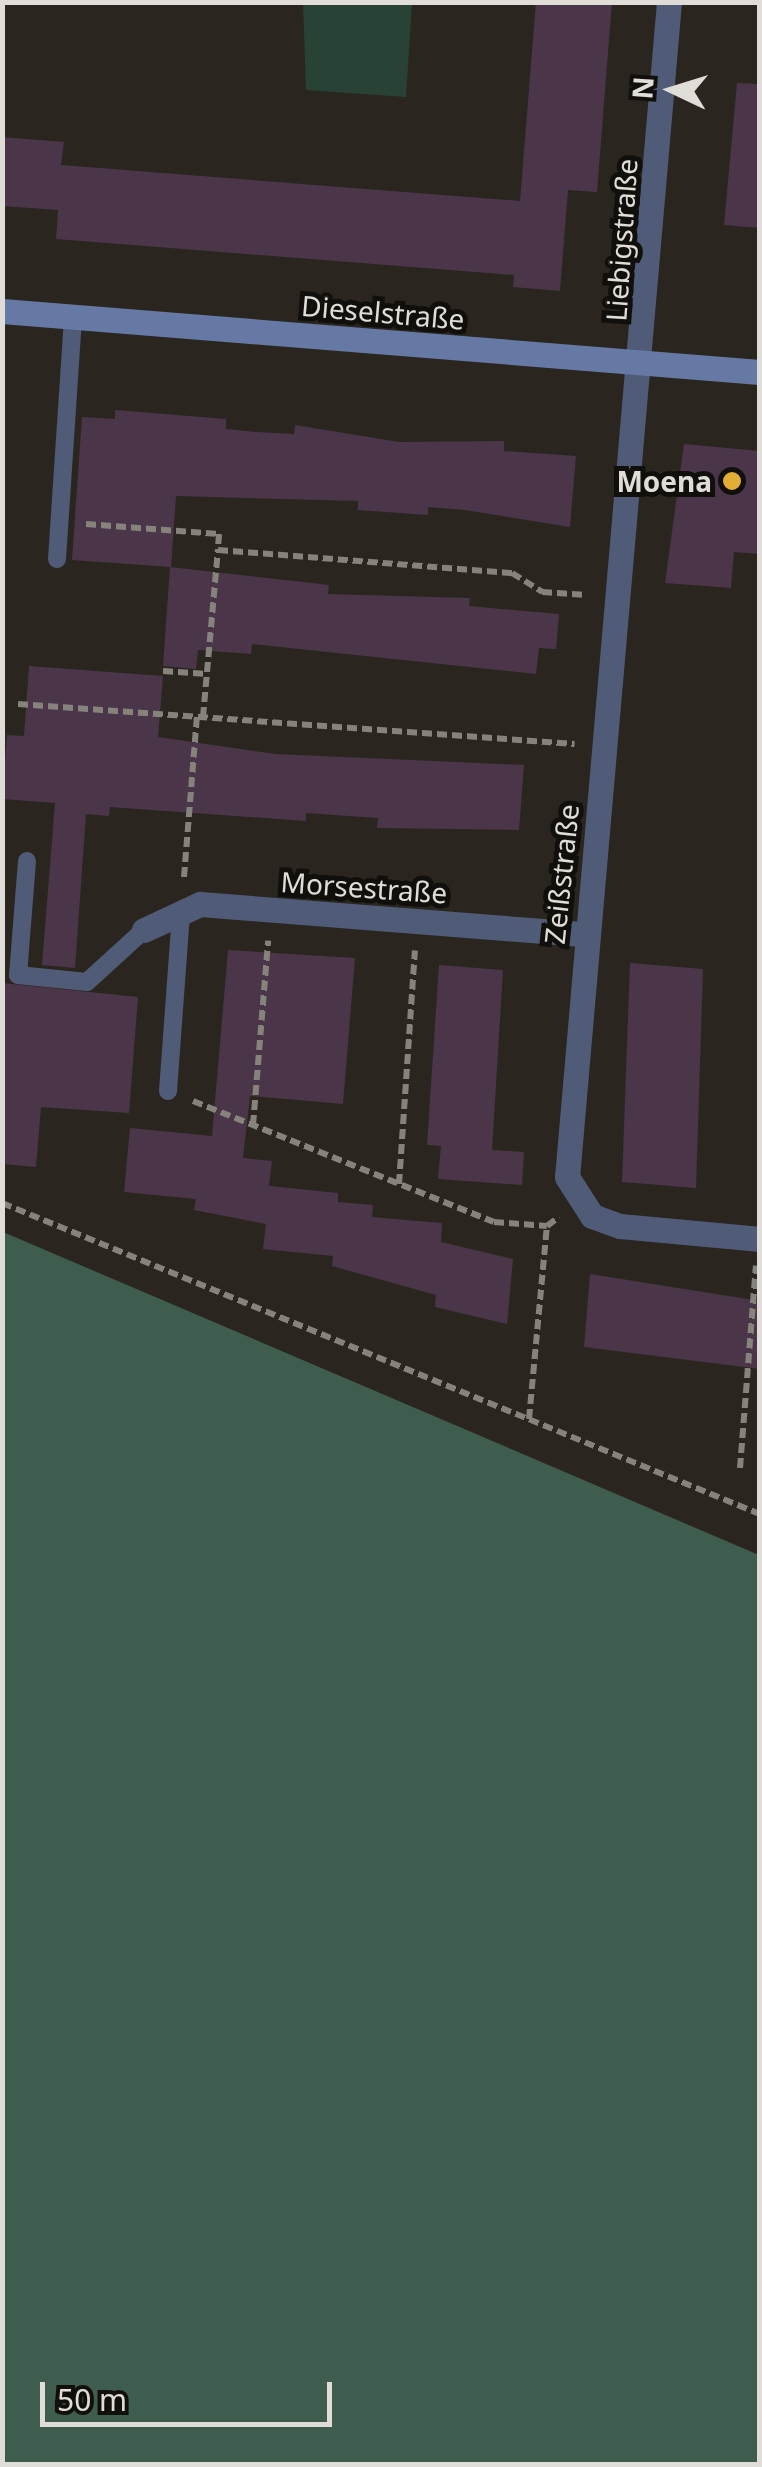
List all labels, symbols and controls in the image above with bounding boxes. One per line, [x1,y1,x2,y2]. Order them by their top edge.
north arrow [622,40,722,140]
text: N [622,75,662,101]
street label: Liebigstraße [599,158,643,322]
street label: Dieselstraße [300,288,466,336]
place label: Moena [616,464,712,498]
marker: Moena [721,470,743,492]
street label: Zeißstraße [537,802,585,946]
street label: Morsestraße [280,864,448,910]
scale bar [45,2362,338,2424]
text: 50 m [57,2379,127,2420]

